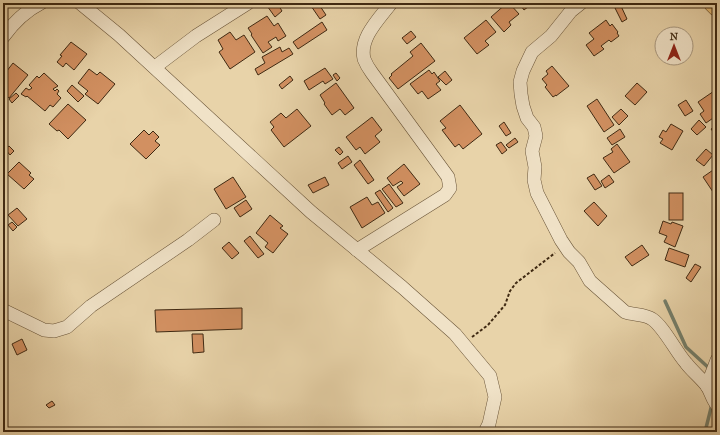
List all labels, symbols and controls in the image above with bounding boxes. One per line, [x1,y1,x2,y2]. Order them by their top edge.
north arrow [654,26,694,66]
text: N [670,30,679,43]

